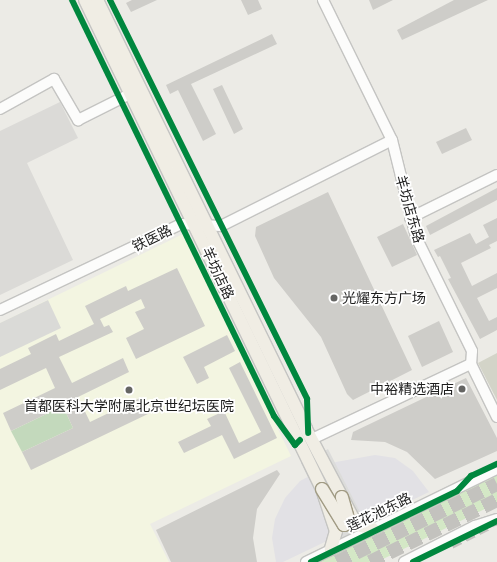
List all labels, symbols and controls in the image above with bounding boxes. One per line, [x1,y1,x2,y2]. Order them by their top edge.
street label: 羊坊店东路 [392,173,428,245]
street label: 铁医路 [129,221,175,255]
street label: 羊坊店路 [199,244,237,302]
place label: 光耀东方广场 [342,290,426,306]
marker: 光耀东方广场 [329,293,339,303]
place label: 中裕精选酒店 [370,381,454,397]
marker: 首都医科大学附属北京世纪坛医院 [123,384,135,396]
marker: 中裕精选酒店 [457,384,467,394]
place label: 首都医科大学附属北京世纪坛医院 [24,398,234,414]
street label: 莲花池东路 [344,489,414,535]

